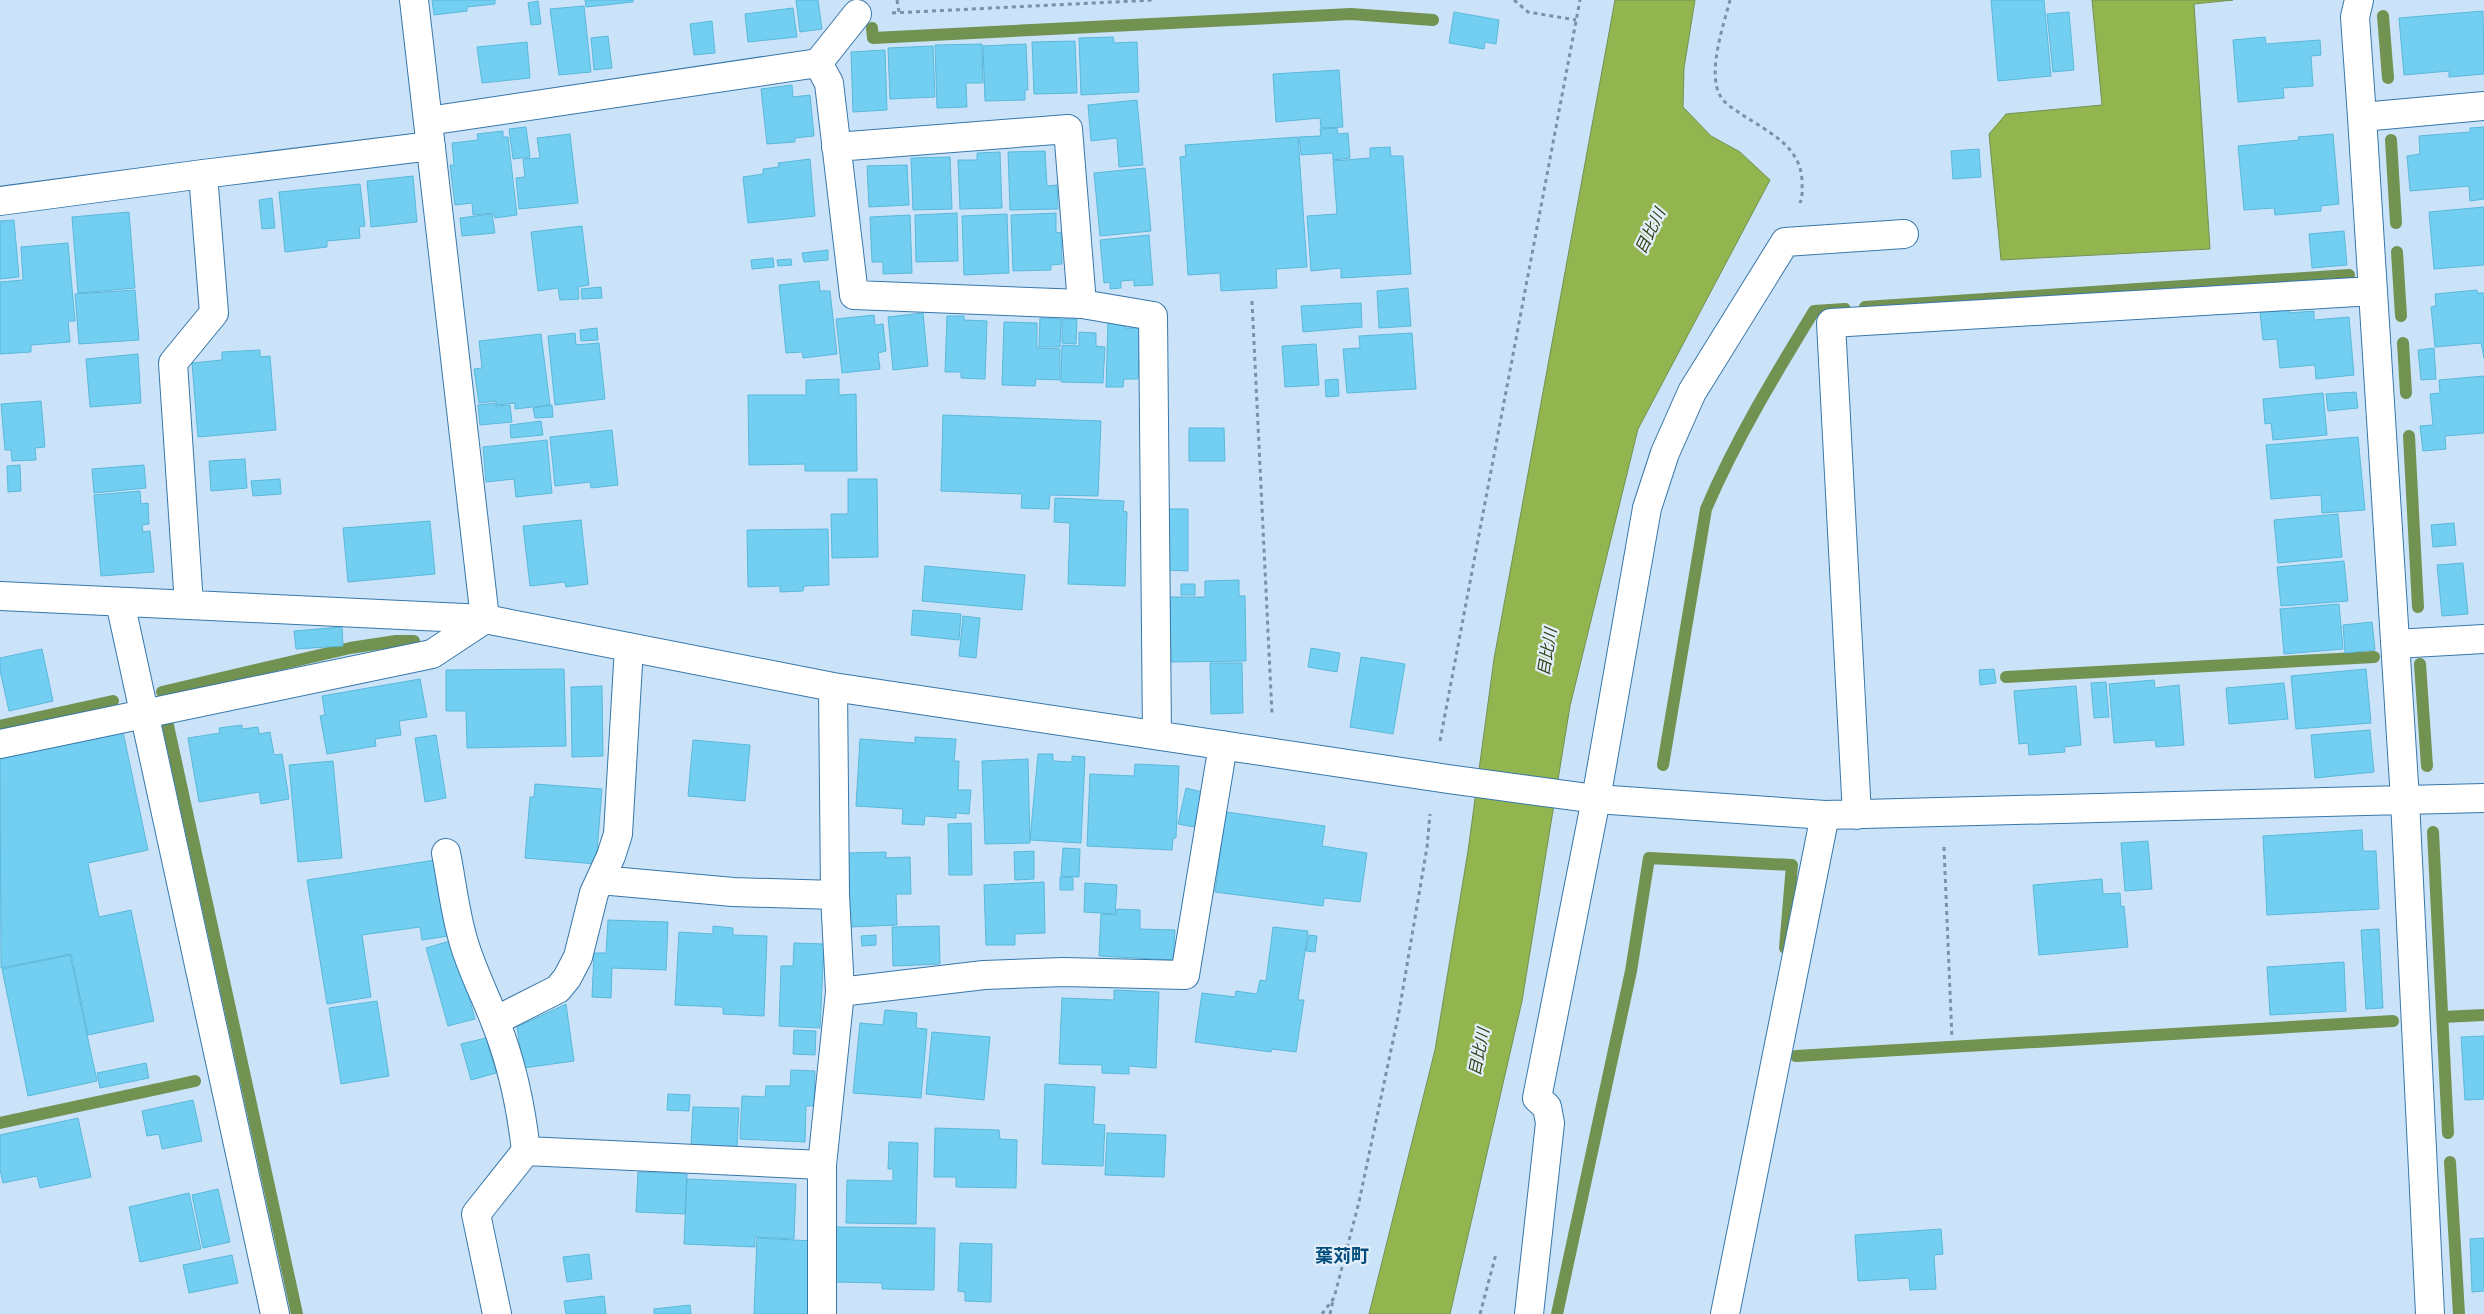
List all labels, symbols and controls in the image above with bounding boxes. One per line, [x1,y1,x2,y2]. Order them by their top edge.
water label: 目比川 [1631,203,1670,257]
water label: 目比川 [1534,625,1560,677]
water label: 目比川 [1465,1025,1493,1077]
district label: 葉苅町 [1315,1245,1369,1267]

